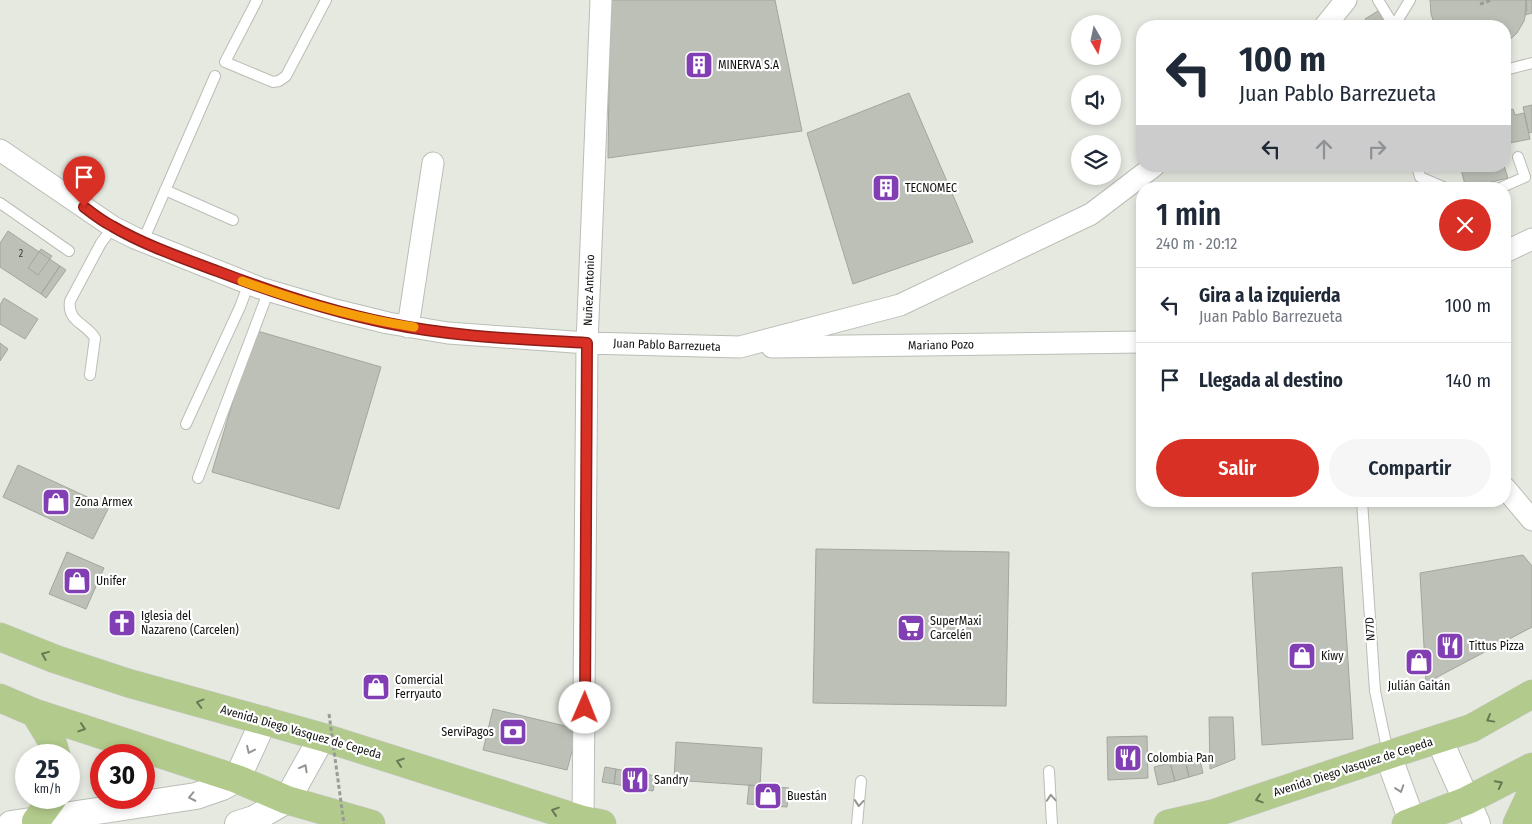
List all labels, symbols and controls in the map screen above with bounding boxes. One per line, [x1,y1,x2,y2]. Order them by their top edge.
north arrow [1071,15,1121,65]
map controls [1071,15,1121,185]
text: 100 m [1239,38,1326,80]
icon: left [1156,40,1221,105]
building icon: MINERVA S.A [684,50,714,80]
place label: MINERVA S.A [718,58,780,72]
button: sound [1071,75,1121,125]
text: Juan Pablo Barrezueta [1239,80,1436,107]
button: layers [1071,135,1121,185]
icon: left [1257,135,1285,163]
icon: ahead [1310,135,1338,163]
icon: right [1363,135,1391,163]
pin [63,156,105,207]
icon: arrive [70,163,98,191]
building icon: TECNOMEC [871,173,901,203]
place label: TECNOMEC [905,181,957,195]
text: 1 min [1156,197,1221,233]
button: close [1439,199,1491,251]
text: 240 m · 20:12 [1156,234,1237,253]
house number: 2 [19,248,24,260]
street label: Nuñez Antonio [581,254,597,326]
text: Gira a la izquierda [1199,284,1341,307]
icon: left [1156,291,1184,319]
text: 100 m [1445,294,1491,317]
text: Juan Pablo Barrezueta [1199,307,1343,326]
street label: Juan Pablo Barrezueta [613,336,721,354]
street label: Mariano Pozo [908,337,974,353]
icon: arrive [1156,366,1184,394]
text: Llegada al destino [1199,369,1343,392]
text: 140 m [1445,369,1491,392]
button: Salir [1156,439,1319,497]
button: Compartir [1329,439,1491,497]
shop icon: Zona Armex [41,487,71,517]
place label: Zona Armex [75,495,133,509]
shop icon: Unifer [62,566,92,596]
place label: Unifer [96,574,127,588]
church icon: Iglesia del Nazareno (Carcelen) [107,608,137,638]
place label: Iglesia del Nazareno (Carcelen) [141,609,239,637]
supermarket icon: SuperMaxi Carcelén [896,613,926,643]
place label: SuperMaxi Carcelén [930,614,981,642]
street label: N77D [1362,617,1378,641]
restaurant icon: Tittus Pizza [1435,631,1465,661]
place label: Tittus Pizza [1469,639,1524,653]
shop icon: Kiwy [1287,641,1317,671]
shop icon: Julián Gaitán [1404,647,1434,677]
place label: Kiwy [1321,649,1344,663]
one-way arrow [41,651,50,661]
shop icon: Comercial Ferryauto [361,672,391,702]
place label: Comercial Ferryauto [395,673,443,701]
place label: Julián Gaitán [1388,679,1450,693]
position arrow [558,681,610,733]
one-way arrow [196,698,205,709]
street label: Avenida Diego Vasquez de Cepeda [219,702,383,762]
one-way arrow [1486,712,1495,722]
bank icon: ServiPagos [498,717,528,747]
one-way arrow [77,722,85,732]
place label: ServiPagos [441,725,494,739]
street label: Avenida Diego Vasquez de Cepeda [1272,735,1435,799]
restaurant icon: Colombia Pan [1113,743,1143,773]
speed limit sign: 30 [90,744,155,809]
one-way arrow [246,745,257,754]
place label: Colombia Pan [1147,751,1214,765]
text: 25 [36,755,59,785]
one-way arrow [397,758,405,768]
one-way arrow [298,764,308,773]
restaurant icon: Sandry [620,765,650,795]
place label: Sandry [654,773,689,787]
one-way arrow [1494,780,1503,790]
shop icon: Buestán [753,781,783,811]
text: km/h [34,782,61,796]
one-way arrow [1394,784,1404,792]
place label: Buestán [787,789,827,803]
one-way arrow [187,791,196,802]
one-way arrow [1046,793,1057,801]
one-way arrow [1256,793,1264,803]
one-way arrow [854,799,865,807]
one-way arrow [552,807,560,817]

